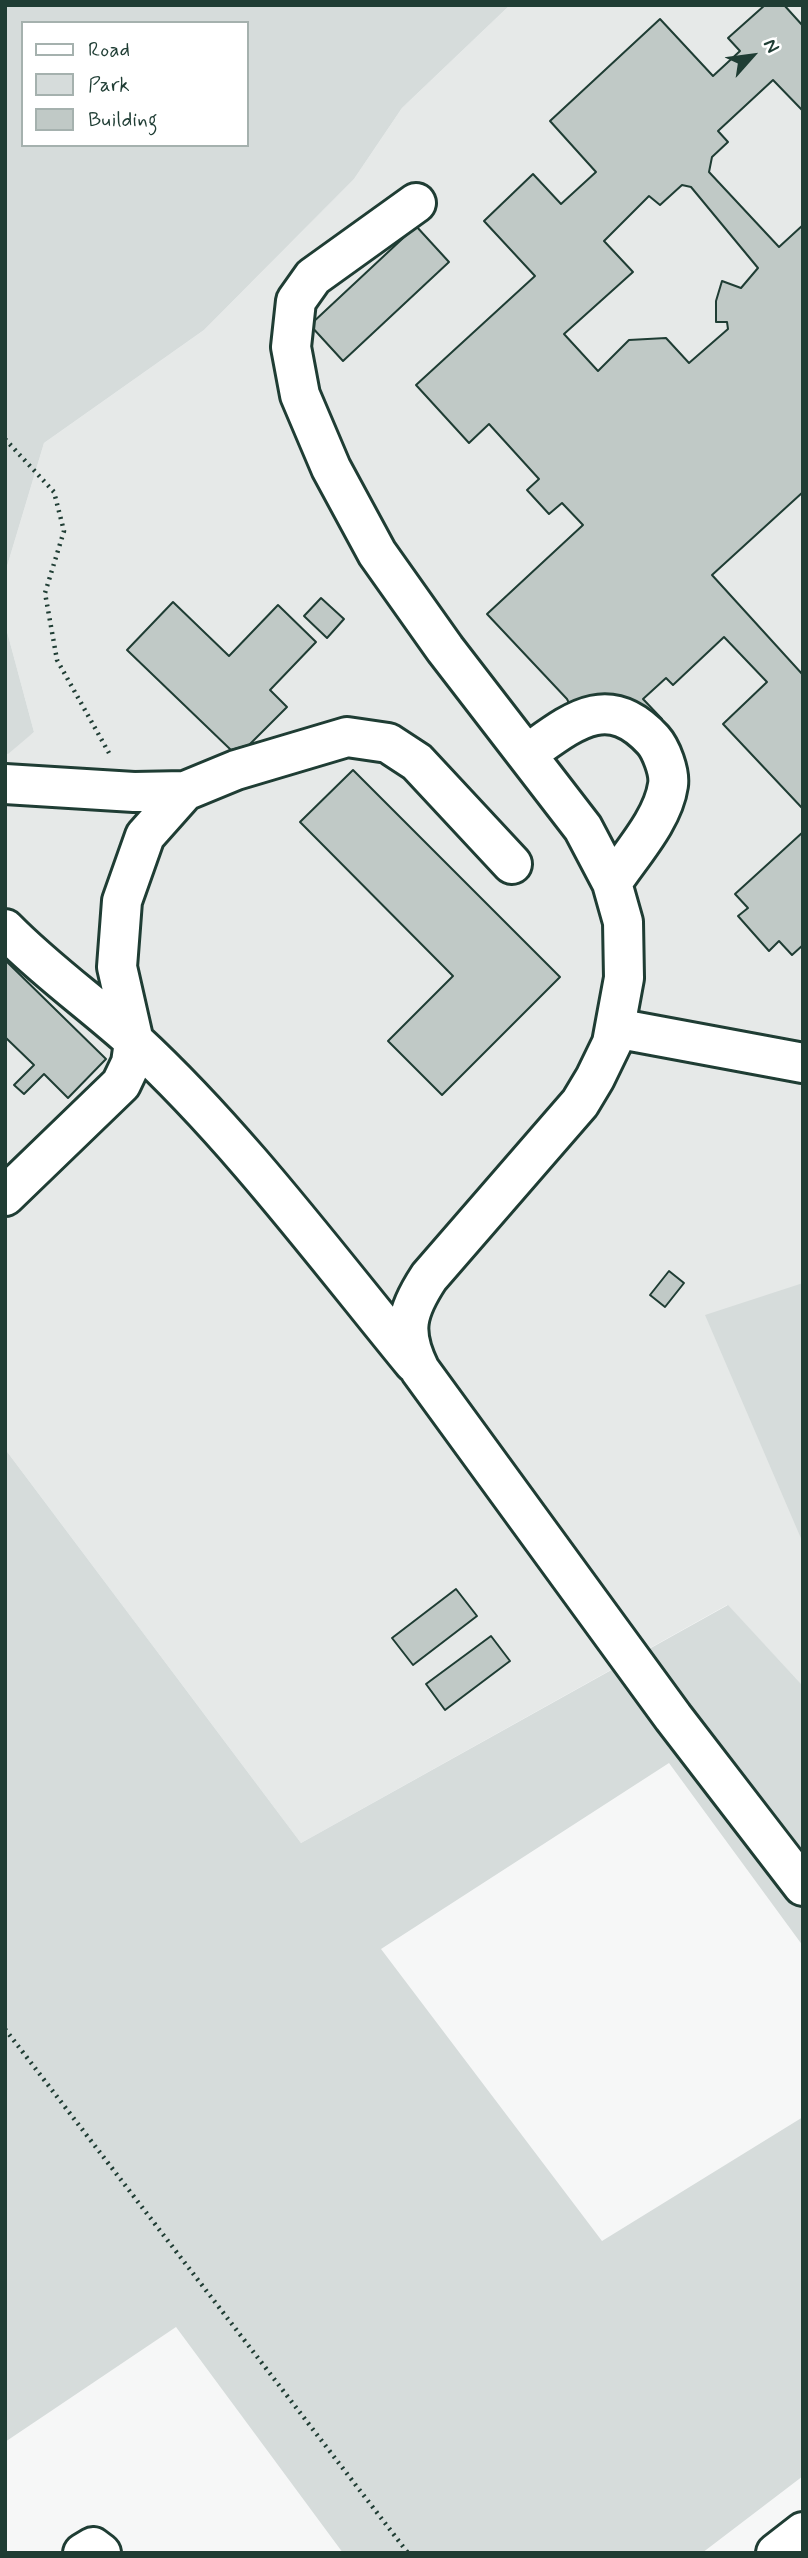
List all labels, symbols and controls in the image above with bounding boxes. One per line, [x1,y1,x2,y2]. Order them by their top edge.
legend [21,21,248,147]
north arrow [717,21,787,91]
text: N [757,34,785,57]
text: Road [88,36,130,64]
text: Park [88,71,130,99]
text: Building [88,106,158,134]

